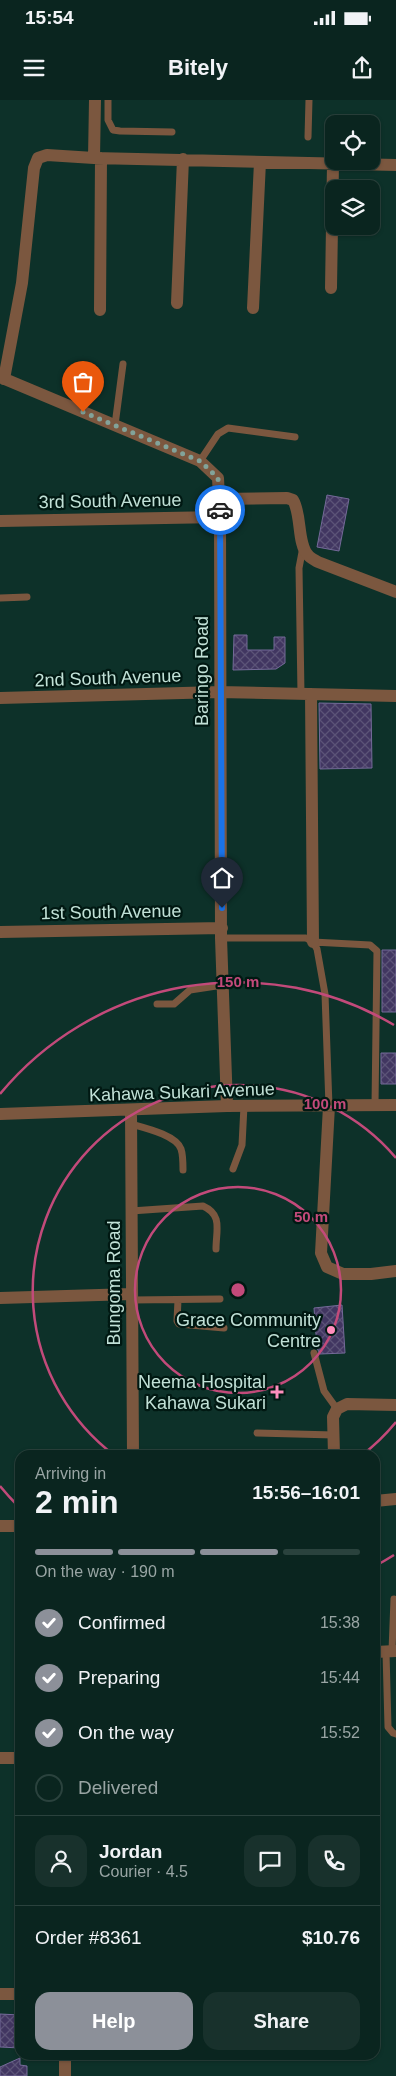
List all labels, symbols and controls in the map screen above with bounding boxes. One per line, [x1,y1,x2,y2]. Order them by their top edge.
text: 15:54 [25,7,74,28]
icon: menu [20,54,48,82]
icon: share [348,54,376,82]
text: Bitely [168,55,228,80]
map controls [325,115,380,235]
button: locate [325,115,380,170]
button: layers [325,180,380,235]
pin [62,361,104,412]
icon: bag [69,368,97,396]
courier [195,485,245,535]
street label: 3rd South Avenue [38,490,182,512]
icon: car [206,496,234,524]
street label: Baringo Road [192,616,212,726]
street label: 2nd South Avenue [34,665,182,691]
pin [201,857,243,908]
icon: home [208,864,236,892]
street label: 1st South Avenue [40,901,182,923]
text: 150 m [217,973,259,990]
street label: Kahawa Sukari Avenue [89,1079,275,1105]
text: 100 m [304,1095,346,1112]
text: 50 m [294,1208,328,1225]
street label: Bungoma Road [104,1220,124,1346]
centre of rings [229,1281,247,1299]
place label: Grace Community Centre [176,1310,321,1351]
marker: Grace Community Centre [325,1324,337,1336]
place label: Neema Hospital Kahawa Sukari [138,1372,266,1413]
marker: Neema Hospital Kahawa Sukari [270,1385,284,1399]
text: Arriving in [35,1465,106,1482]
text: 15:56–16:01 [252,1482,360,1503]
text: 2 min [35,1484,119,1520]
text: On the way · 190 m [35,1563,175,1580]
icon: check [35,1609,63,1637]
text: Confirmed [78,1612,166,1633]
text: 15:38 [320,1614,360,1631]
icon: check [35,1664,63,1692]
text: Preparing [78,1667,160,1688]
text: 15:44 [320,1669,360,1686]
icon: check [35,1719,63,1747]
text: On the way [78,1722,174,1743]
text: 15:52 [320,1724,360,1741]
text: Delivered [78,1777,158,1798]
button: person [35,1835,87,1887]
button: chat [244,1835,296,1887]
button: phone [308,1835,360,1887]
text: Jordan [99,1841,162,1862]
text: Courier · 4.5 [99,1863,188,1880]
text: Order #8361 [35,1927,142,1948]
text: $10.76 [302,1927,360,1948]
button: Help [35,1992,193,2050]
button: Share [203,1992,360,2050]

